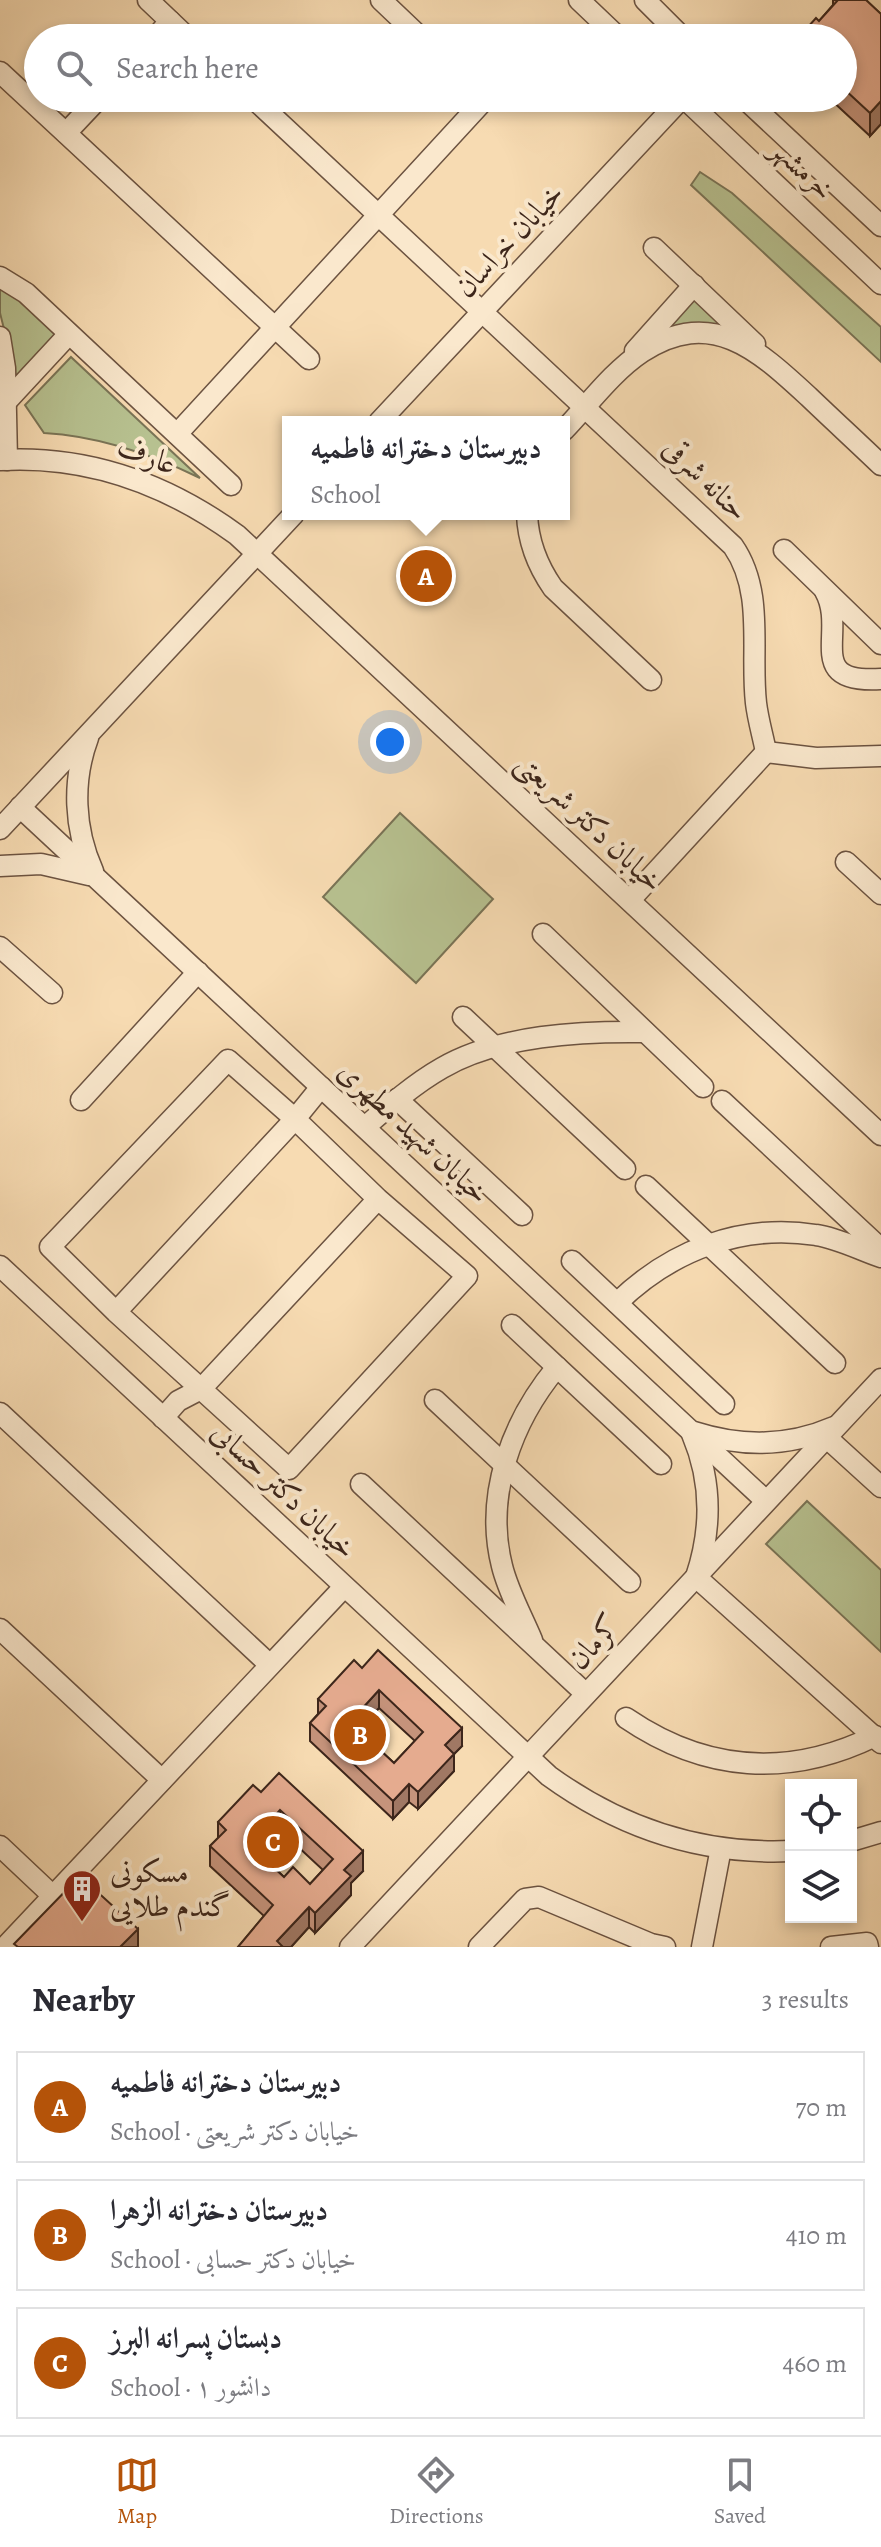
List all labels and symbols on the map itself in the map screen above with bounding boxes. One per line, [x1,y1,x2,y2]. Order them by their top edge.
street label: خرمشهر [760,127,844,209]
street label: خیابان خراسان [445,174,573,306]
street label: عارف [112,426,182,484]
street label: حنانه شرقی [654,428,758,530]
pin: A [400,546,452,606]
your location [370,722,410,762]
street label: خیابان دکتر شریعتی [506,743,673,902]
street label: خیابان شهید مطهری [329,1051,499,1213]
street label: خیابان دکتر حسابی [202,1412,365,1568]
street label: کرمان [559,1606,629,1678]
pin: B [334,1705,386,1765]
pin: C [247,1812,299,1872]
place label: مسکونی گندم طلایی [110,1852,230,1932]
building icon: مسکونی گندم طلایی [61,1868,103,1923]

